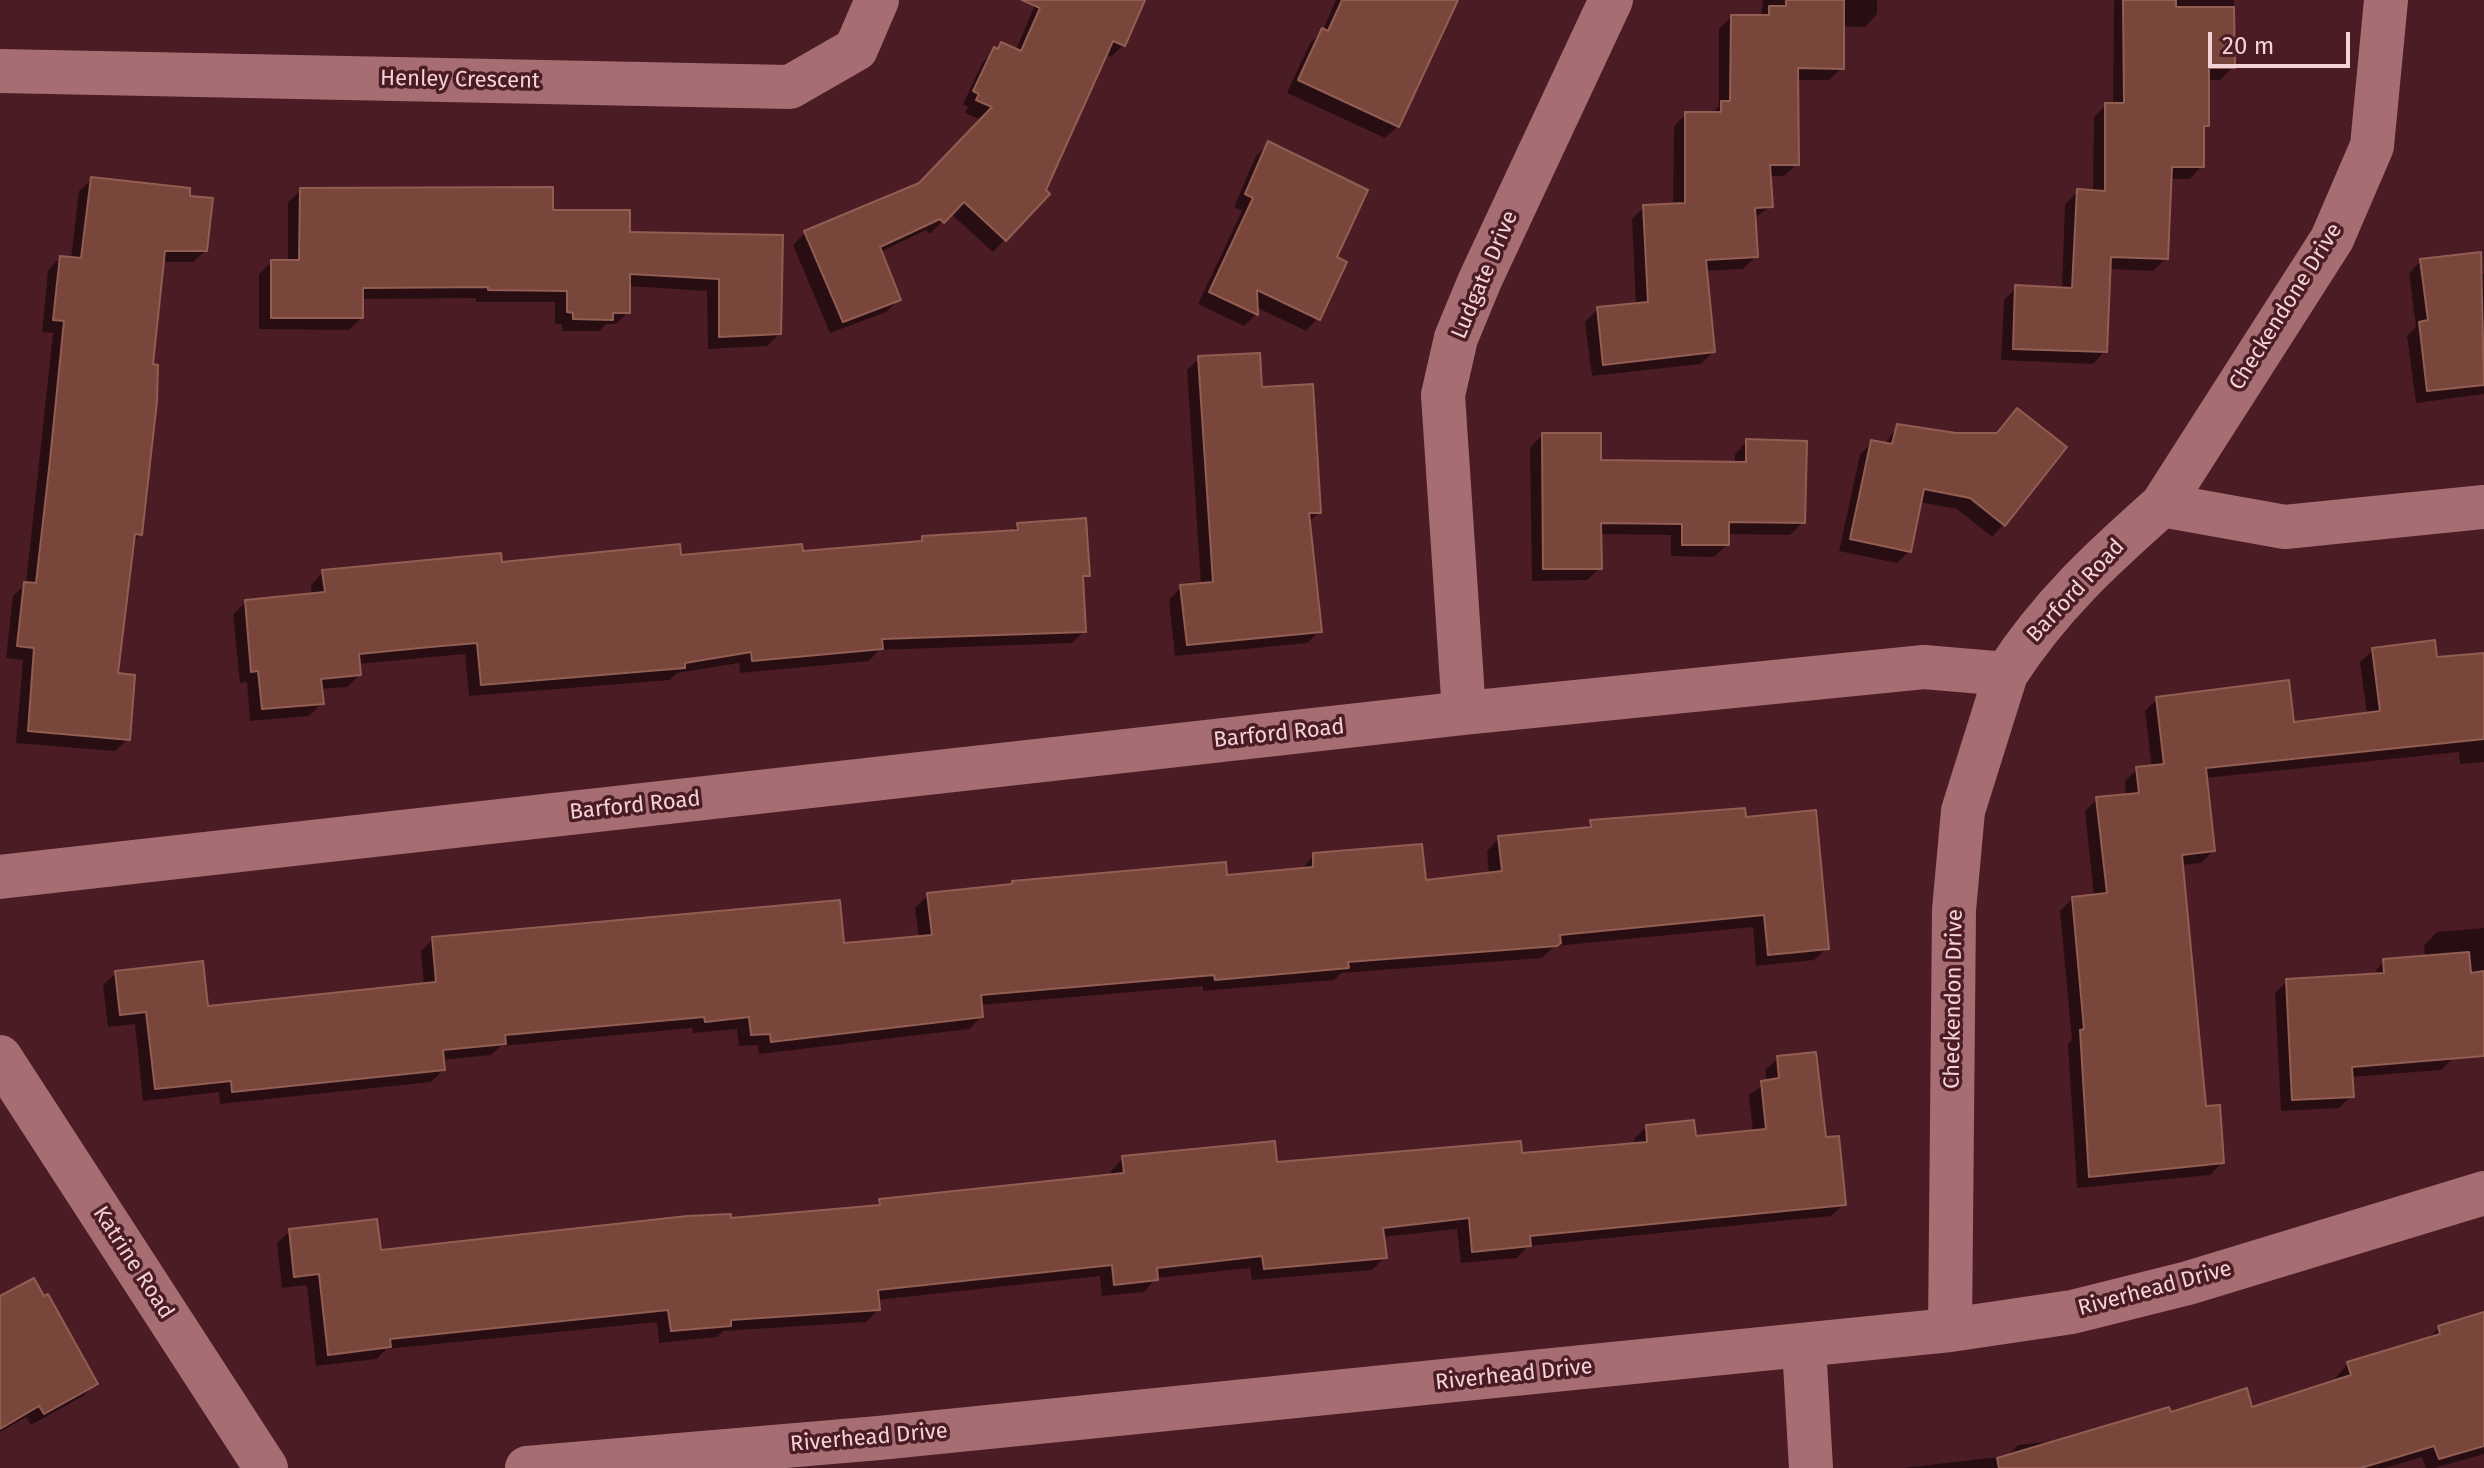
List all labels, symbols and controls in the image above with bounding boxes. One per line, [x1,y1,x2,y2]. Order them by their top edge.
scale bar [2212,16,2354,66]
text: 20 m [2222,32,2274,60]
street label: Henley Crescent [380,65,540,95]
street label: Ludgate Drive [1446,207,1524,343]
street label: Checkendone Drive [2224,219,2348,395]
street label: Barford Road [2022,534,2130,648]
street label: Barford Road [1212,714,1346,754]
street label: Barford Road [568,786,702,826]
street label: Checkendon Drive [1939,909,1969,1089]
street label: Katrine Road [87,1202,179,1324]
street label: Riverhead Drive [2075,1256,2235,1322]
street label: Riverhead Drive [1434,1354,1594,1396]
street label: Riverhead Drive [789,1418,949,1458]

